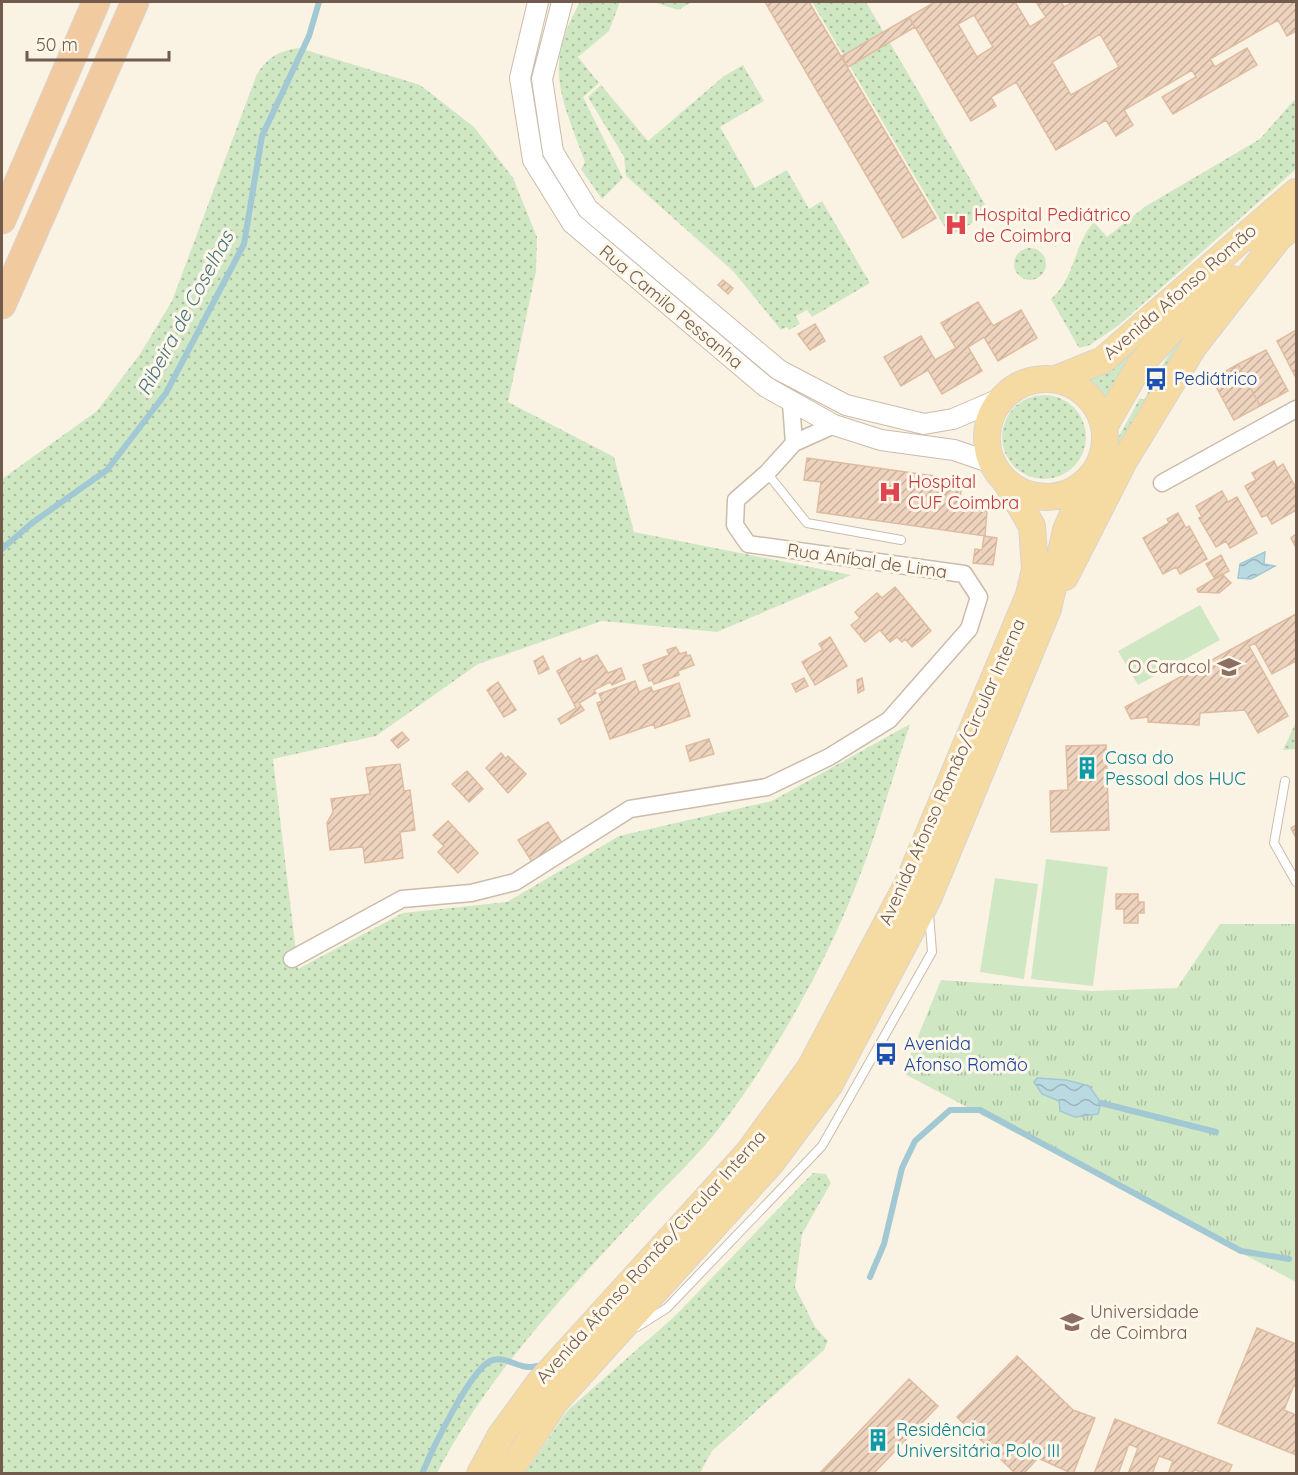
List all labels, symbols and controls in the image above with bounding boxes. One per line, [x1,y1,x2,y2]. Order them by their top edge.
scale bar [27,24,170,62]
text: 50 m [36,33,78,56]
place label: Hospital Pediátrico de Coimbra [974,203,1131,247]
hospital icon: Hospital Pediátrico de Coimbra [943,212,969,238]
street label: Avenida Afonso Romão [1098,219,1261,365]
water label: Ribeira de Coselhas [131,225,239,399]
street label: Rua Camilo Pessanha [595,240,748,374]
bus stop icon: Pediátrico [1143,366,1169,392]
place label: Pediátrico [1174,367,1257,390]
place label: Hospital CUF Coimbra [908,470,1019,514]
hospital icon: Hospital CUF Coimbra [877,479,903,505]
street label: Rua Aníbal de Lima [786,538,949,583]
street label: Avenida Afonso Romão/Circular Interna [873,615,1030,929]
school or university icon: O Caracol [1216,654,1242,680]
place label: O Caracol [1128,655,1211,678]
place label: Casa do Pessoal dos HUC [1105,746,1246,790]
building icon: Casa do Pessoal dos HUC [1074,755,1100,781]
place label: Avenida Afonso Romão [904,1032,1028,1076]
bus stop icon: Avenida Afonso Romão [873,1041,899,1067]
street label: Avenida Afonso Romão/Circular Interna [531,1125,771,1388]
place label: Universidade de Coimbra [1090,1300,1199,1344]
school or university icon: Universidade de Coimbra [1059,1309,1085,1335]
place label: Residência Universitária Polo III [896,1418,1060,1462]
building icon: Residência Universitária Polo III [865,1427,891,1453]

